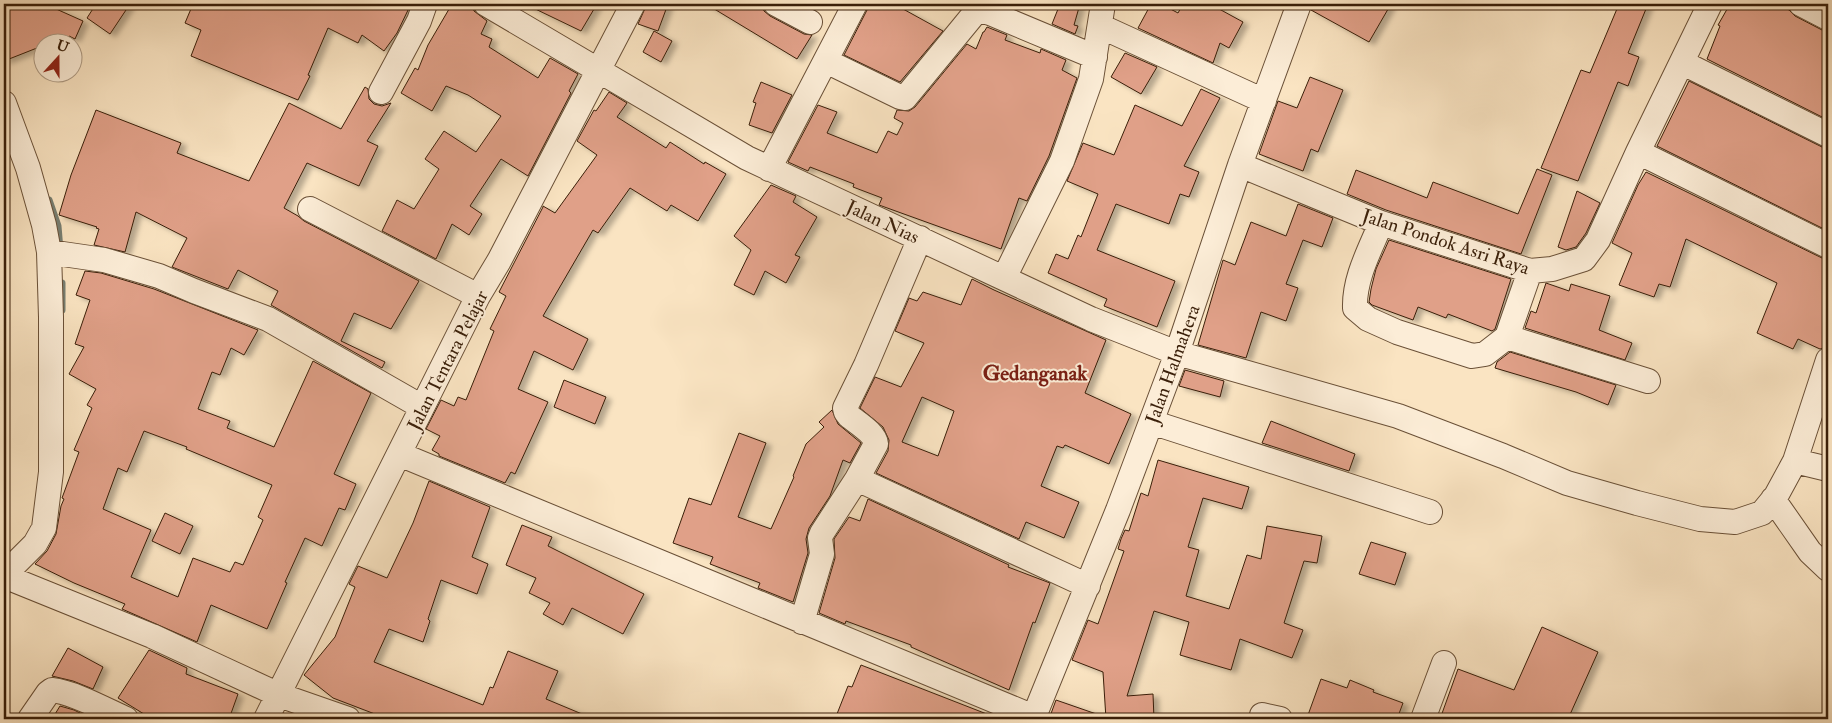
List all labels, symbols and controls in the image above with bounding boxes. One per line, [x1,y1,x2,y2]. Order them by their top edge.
north arrow [32,32,82,82]
text: U [54,36,71,56]
street label: Jalan Nias [841,194,923,249]
street label: Jalan Pondok Asri Raya [1358,203,1533,280]
street label: Jalan Tentara Pelajar [402,286,494,436]
street label: Jalan Halmahera [1140,301,1206,428]
district label: Gedanganak [983,360,1088,387]

